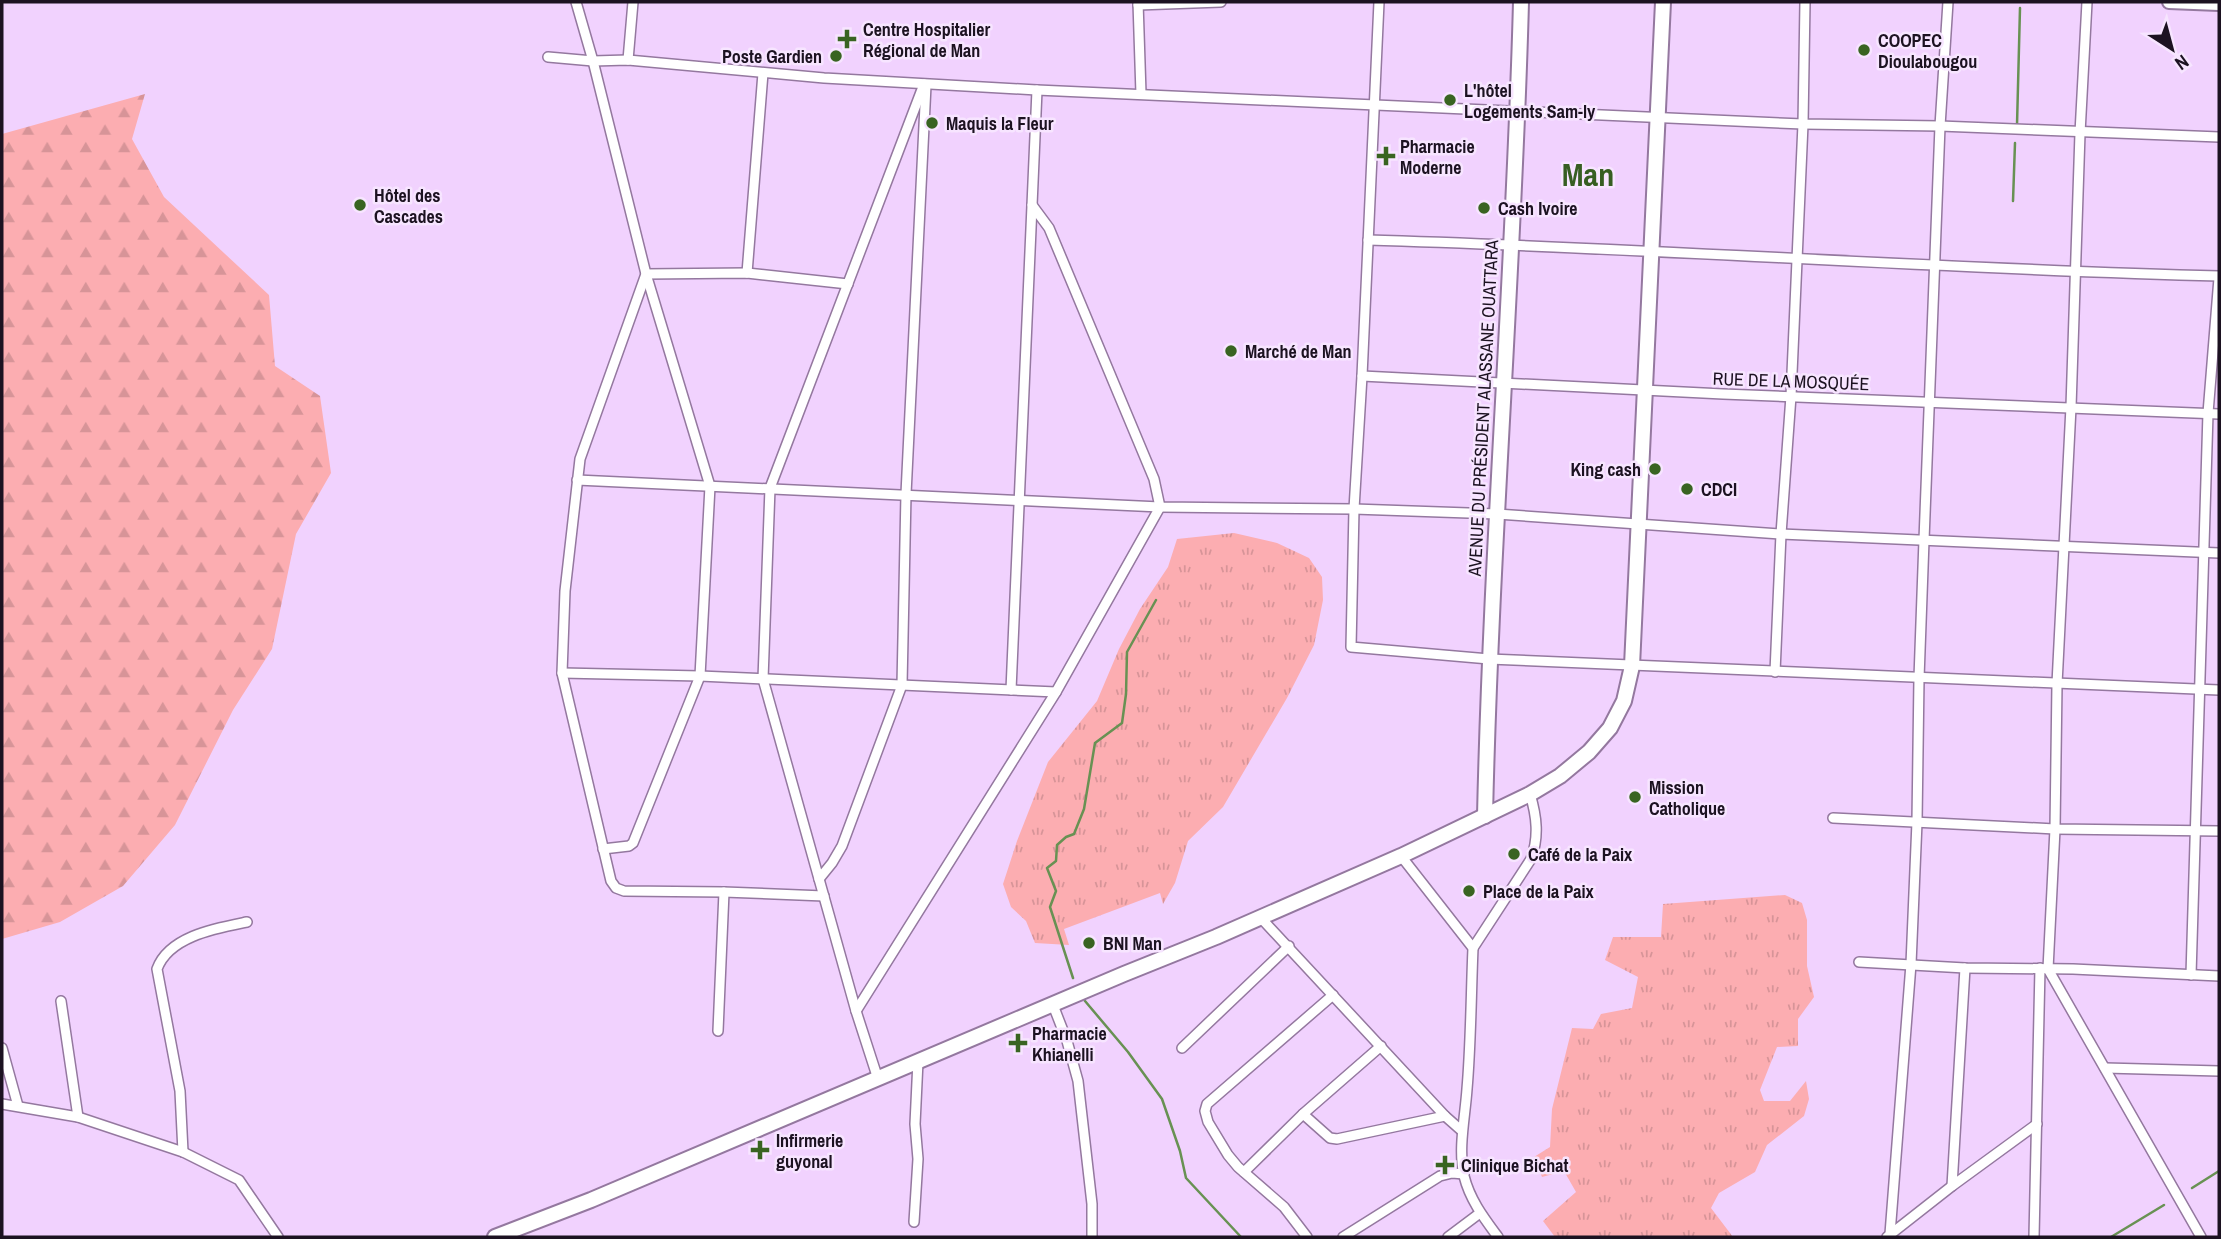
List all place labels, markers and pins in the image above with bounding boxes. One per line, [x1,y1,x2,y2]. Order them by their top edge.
place label: Centre Hospitalier Régional de Man [863,17,990,63]
place label: COOPEC Dioulabougou [1878,28,1977,74]
marker: Centre Hospitalier Régional de Man [837,29,857,49]
marker: COOPEC Dioulabougou [1856,42,1872,58]
place label: Poste Gardien [722,44,822,69]
marker: Poste Gardien [828,48,844,64]
place label: L'hôtel Logements Sam-ly [1464,78,1596,124]
marker: L'hôtel Logements Sam-ly [1442,92,1458,108]
place label: Maquis la Fleur [946,111,1054,136]
marker: Maquis la Fleur [924,115,940,131]
place label: Pharmacie Moderne [1400,134,1475,180]
marker: Pharmacie Moderne [1378,148,1394,164]
place label: Hôtel des Cascades [374,183,443,229]
place label: Cash Ivoire [1498,196,1578,221]
marker: Hôtel des Cascades [352,197,368,213]
marker: Cash Ivoire [1476,200,1492,216]
place label: Marché de Man [1245,339,1352,364]
marker: Marché de Man [1223,343,1239,359]
place label: King cash [1570,457,1641,482]
marker: King cash [1647,461,1663,477]
place label: CDCI [1701,477,1737,502]
marker: CDCI [1679,481,1695,497]
place label: Mission Catholique [1649,775,1725,821]
marker: Mission Catholique [1627,789,1643,805]
place label: Café de la Paix [1528,842,1633,867]
marker: Café de la Paix [1506,846,1522,862]
place label: Place de la Paix [1483,879,1595,904]
marker: Place de la Paix [1461,883,1477,899]
place label: BNI Man [1103,931,1162,956]
marker: BNI Man [1081,935,1097,951]
place label: Pharmacie Khianelli [1032,1021,1107,1067]
marker: Pharmacie Khianelli [1010,1035,1026,1051]
place label: Infirmerie guyonal [776,1128,843,1174]
marker: Infirmerie guyonal [750,1140,770,1160]
place label: Clinique Bichat [1461,1153,1569,1178]
marker: Clinique Bichat [1435,1155,1455,1175]

